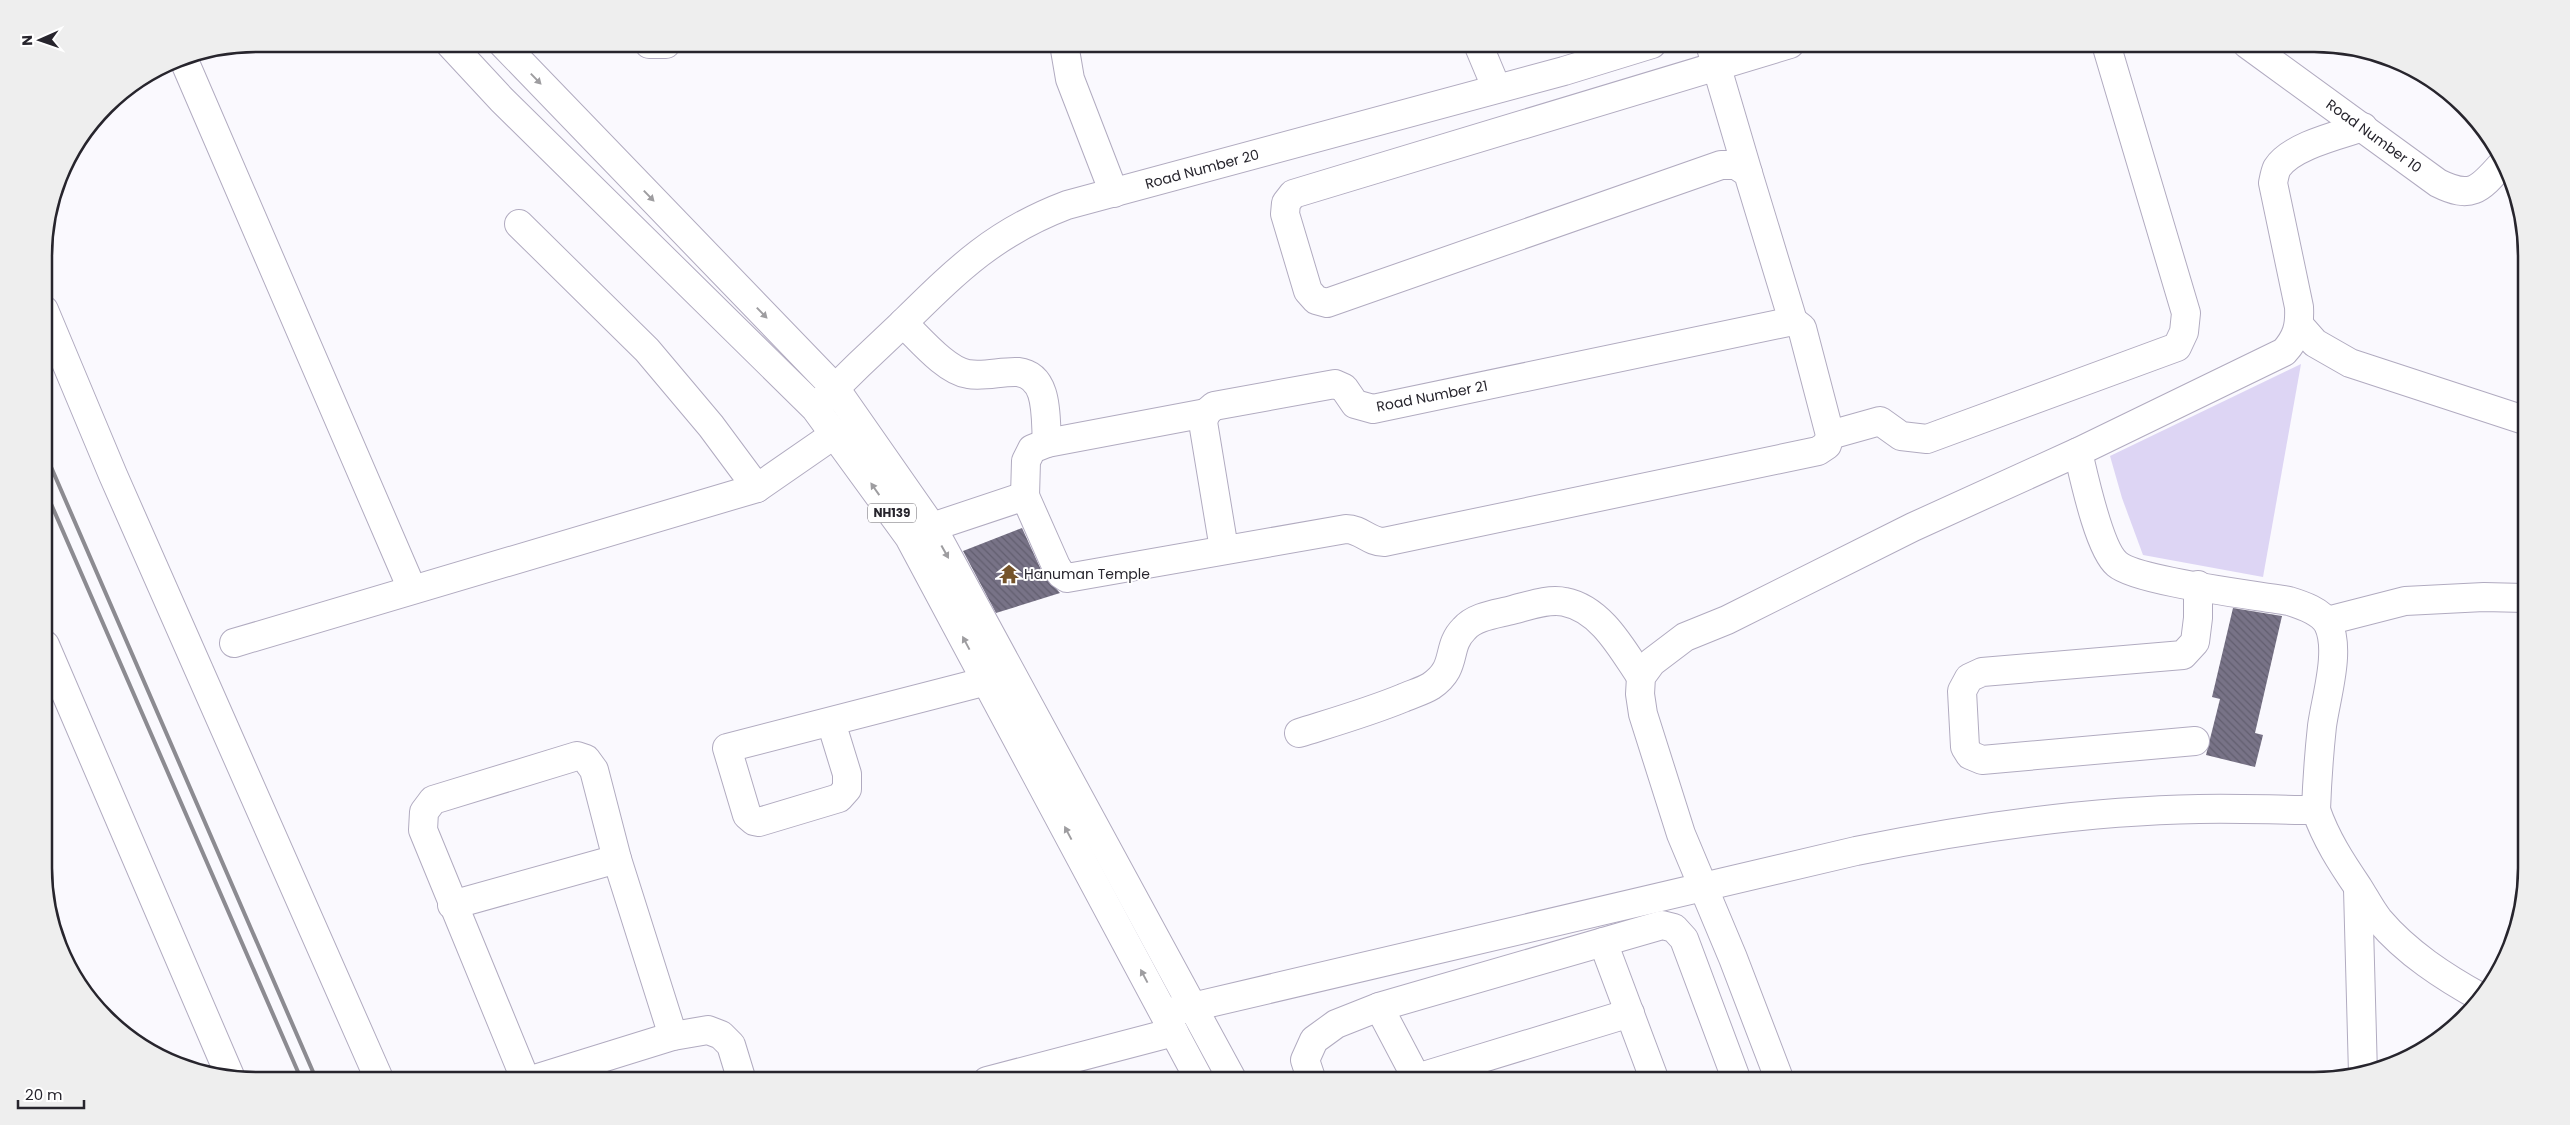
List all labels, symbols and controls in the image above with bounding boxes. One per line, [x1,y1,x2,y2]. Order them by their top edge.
north arrow [15,15,65,65]
text: N [17,35,37,46]
one-way arrow [530,73,542,85]
street label: Road Number 10 [2322,94,2426,178]
street label: Road Number 20 [1143,144,1261,194]
one-way arrow [643,190,655,202]
one-way arrow [756,306,768,318]
street label: Road Number 21 [1375,375,1489,417]
one-way arrow [870,482,880,496]
road number: NH139 [868,503,916,522]
one-way arrow [941,545,950,559]
temple icon: Hanuman Temple [998,563,1020,585]
place label: Hanuman Temple [1024,564,1150,584]
one-way arrow [962,637,971,650]
one-way arrow [1064,826,1072,840]
one-way arrow [1140,970,1149,983]
scale bar [18,1078,84,1110]
text: 20 m [25,1084,63,1105]

